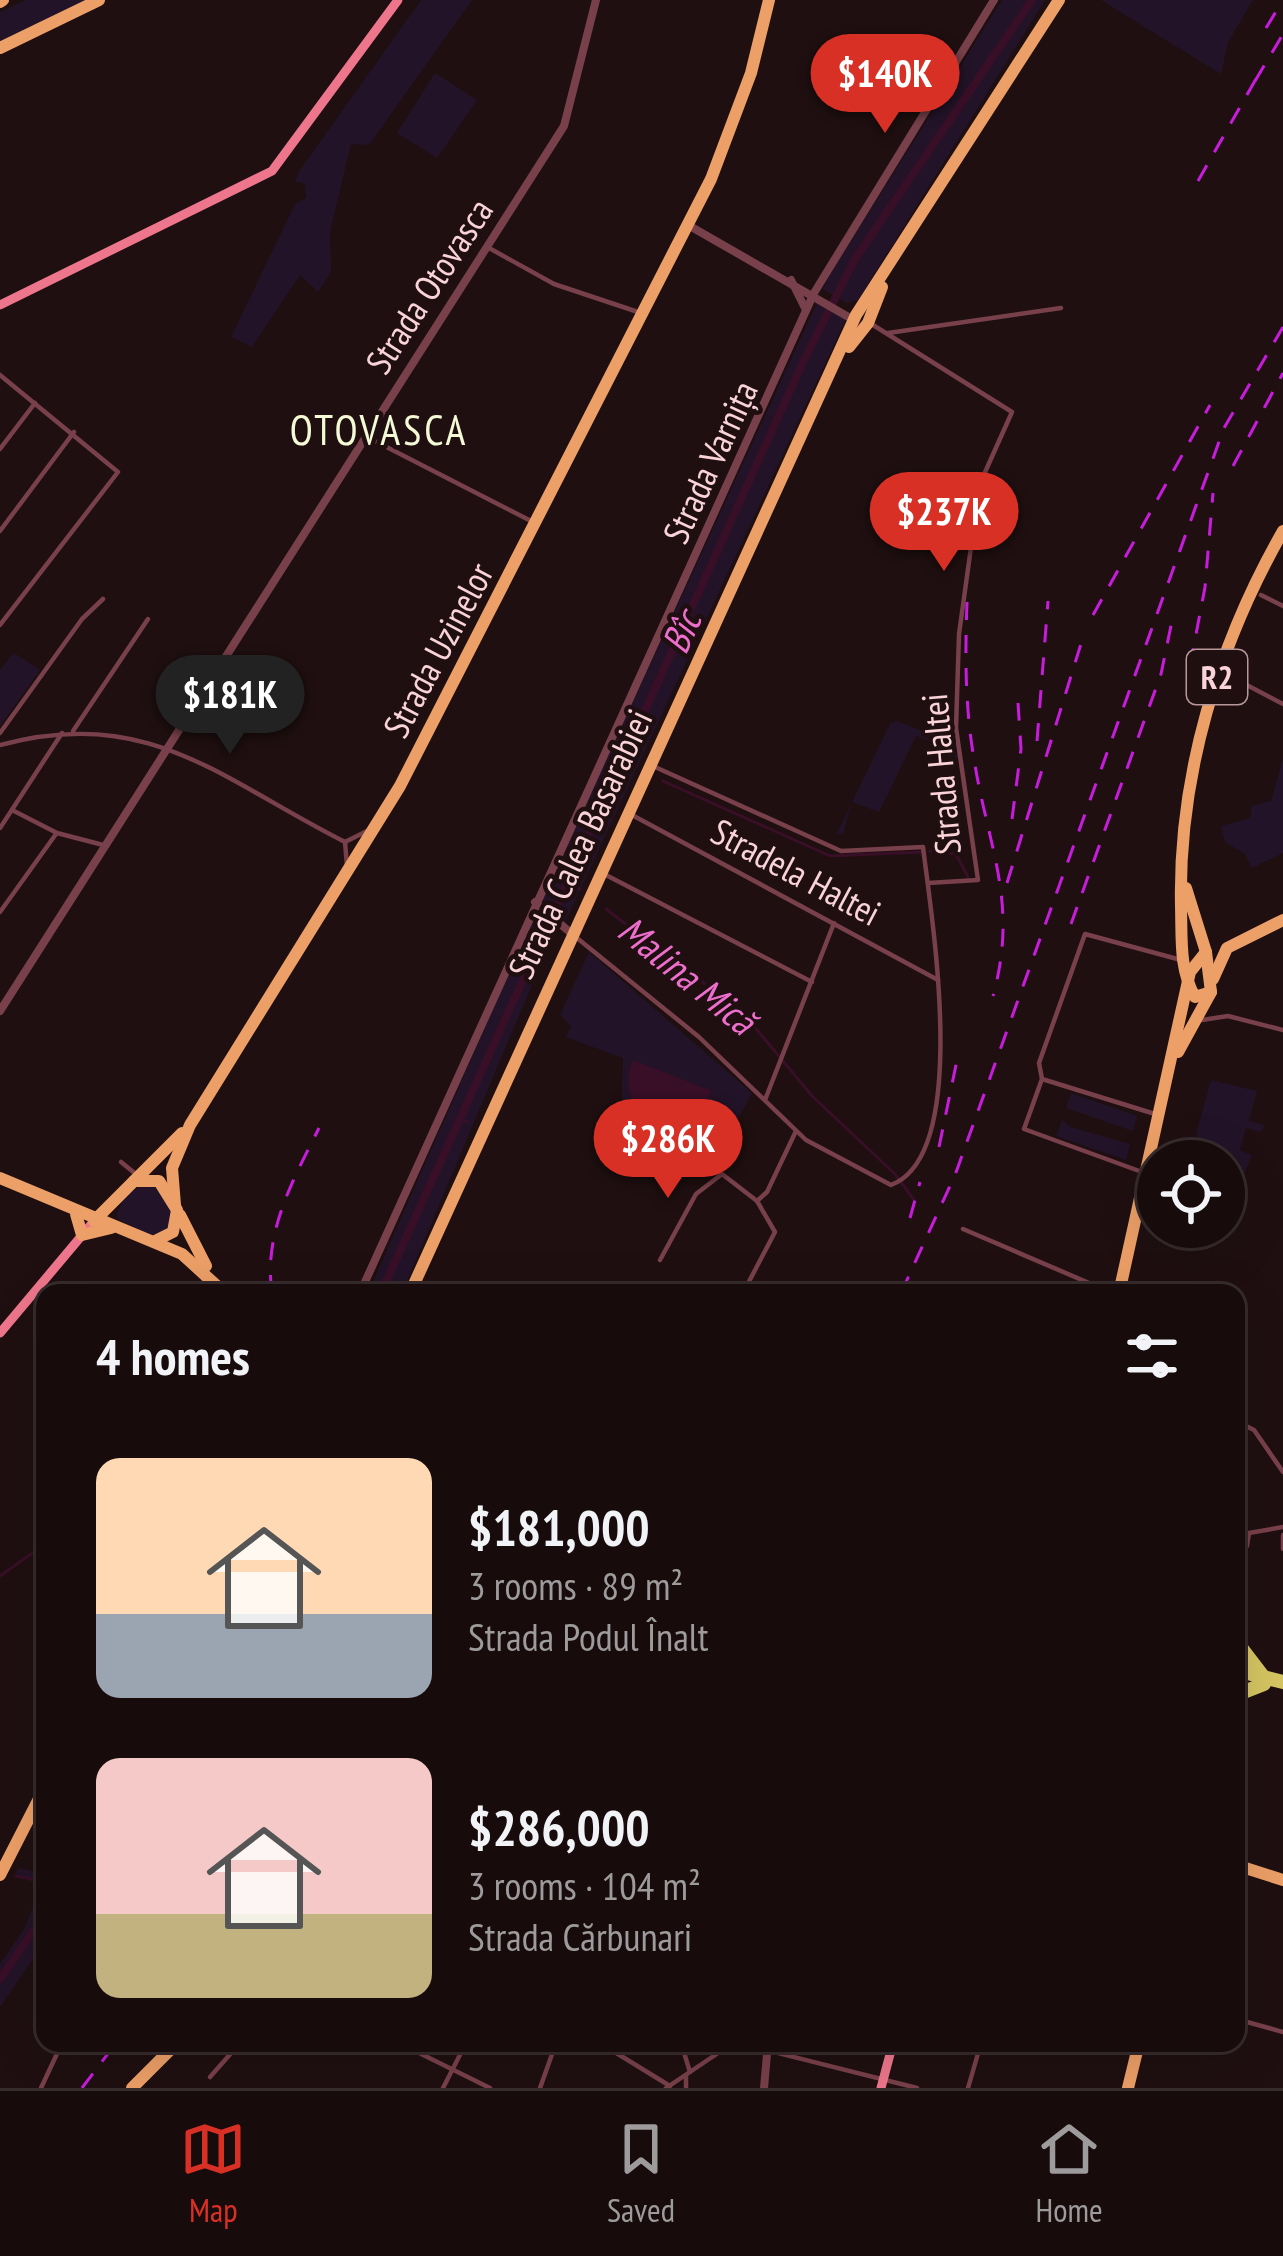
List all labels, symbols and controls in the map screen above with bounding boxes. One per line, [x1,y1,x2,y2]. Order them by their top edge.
pin: $140K [801,34,969,136]
text: $140K [838,47,932,98]
street label: Strada Otovasca [355,189,503,382]
street label: Strada Varnița [652,373,768,550]
district label: OTOVASCA [290,402,468,457]
pin: $237K [860,472,1028,574]
text: $237K [897,485,991,536]
street label: Strada Uzinelor [372,554,503,745]
water label: Bîc [649,599,714,661]
road number: R2 [1187,650,1247,704]
pin: $181K [146,655,314,757]
text: $181K [183,668,277,719]
street label: Strada Haltei [910,692,971,857]
street label: Strada Calea Basarabiei [497,702,662,986]
street label: Stradela Haltei [704,807,889,936]
water label: Malina Mică [608,904,770,1048]
pin: $286K [584,1099,752,1201]
text: $286K [621,1112,715,1163]
map controls [1137,1140,1245,1248]
button: locate [1137,1140,1245,1248]
text: 4 homes [96,1323,250,1389]
icon: filters [1119,1323,1185,1389]
text: $181,000 [468,1494,650,1560]
icon: home [192,1506,336,1650]
text: 3 rooms · 89 m² [468,1560,683,1611]
text: Strada Podul Înalt [468,1611,709,1662]
text: $286,000 [468,1794,650,1860]
icon: home [192,1806,336,1950]
text: 3 rooms · 104 m² [468,1860,701,1911]
text: Strada Cărbunari [468,1911,692,1962]
tab: Map [180,2116,246,2231]
tab: Saved [607,2116,675,2231]
tab: Home [1036,2116,1103,2231]

